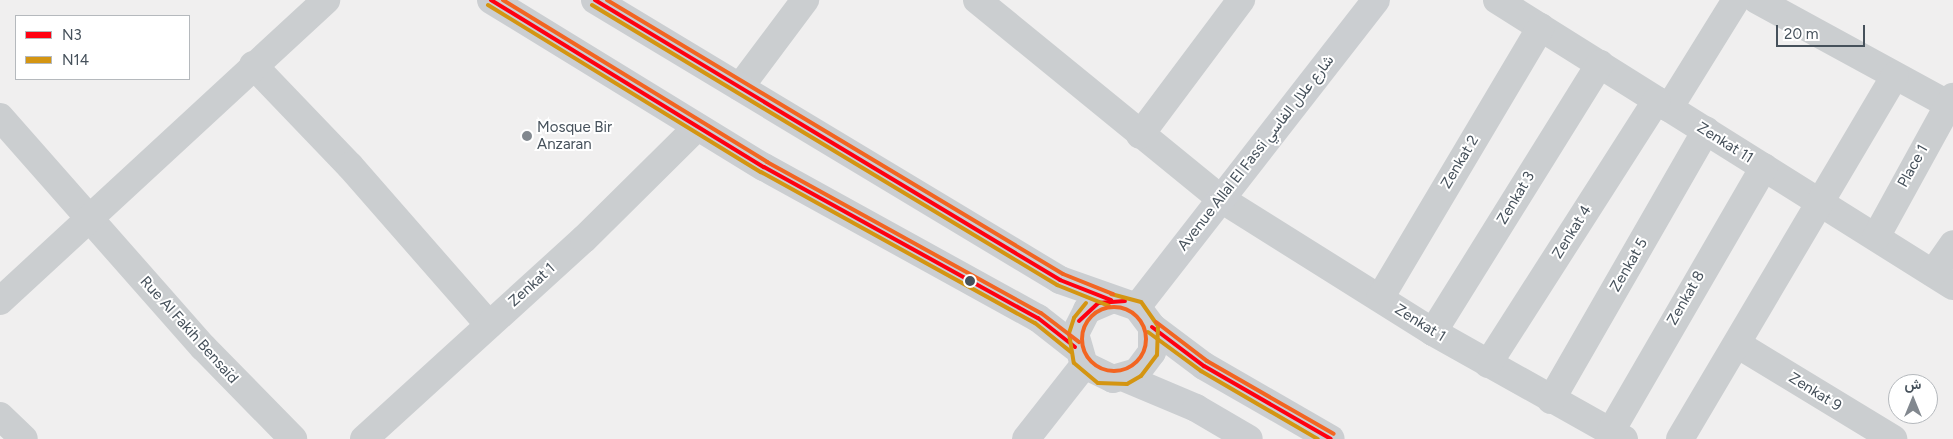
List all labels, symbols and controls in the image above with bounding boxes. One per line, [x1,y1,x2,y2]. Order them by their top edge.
legend [15,15,190,80]
scale bar [1778,15,1867,47]
text: 20 m [1784,25,1818,43]
text: N3 [62,26,82,44]
text: N14 [62,51,89,69]
street label: Avenue Allal El Fassi شارع علال الفاسي [1174,52,1338,254]
place label: Mosque Bir Anzaran [537,118,612,153]
street label: Zenkat 11 [1694,119,1756,167]
marker: Mosque Bir Anzaran [521,130,533,142]
street label: Zenkat 2 [1437,132,1483,192]
street label: Place 1 [1894,142,1932,190]
street label: Zenkat 3 [1493,168,1539,228]
street label: Zenkat 4 [1549,202,1595,262]
street label: Zenkat 5 [1606,235,1652,295]
street label: Zenkat 1 [505,259,559,311]
street label: Zenkat 8 [1663,268,1709,328]
street label: Rue Al Fakih Bensaïd [136,273,242,387]
unlabelled marker [965,276,975,286]
street label: Zenkat 1 [1391,300,1449,346]
street label: Zenkat 9 [1785,369,1845,415]
north arrow [1888,374,1938,424]
text: ش [1905,376,1921,393]

